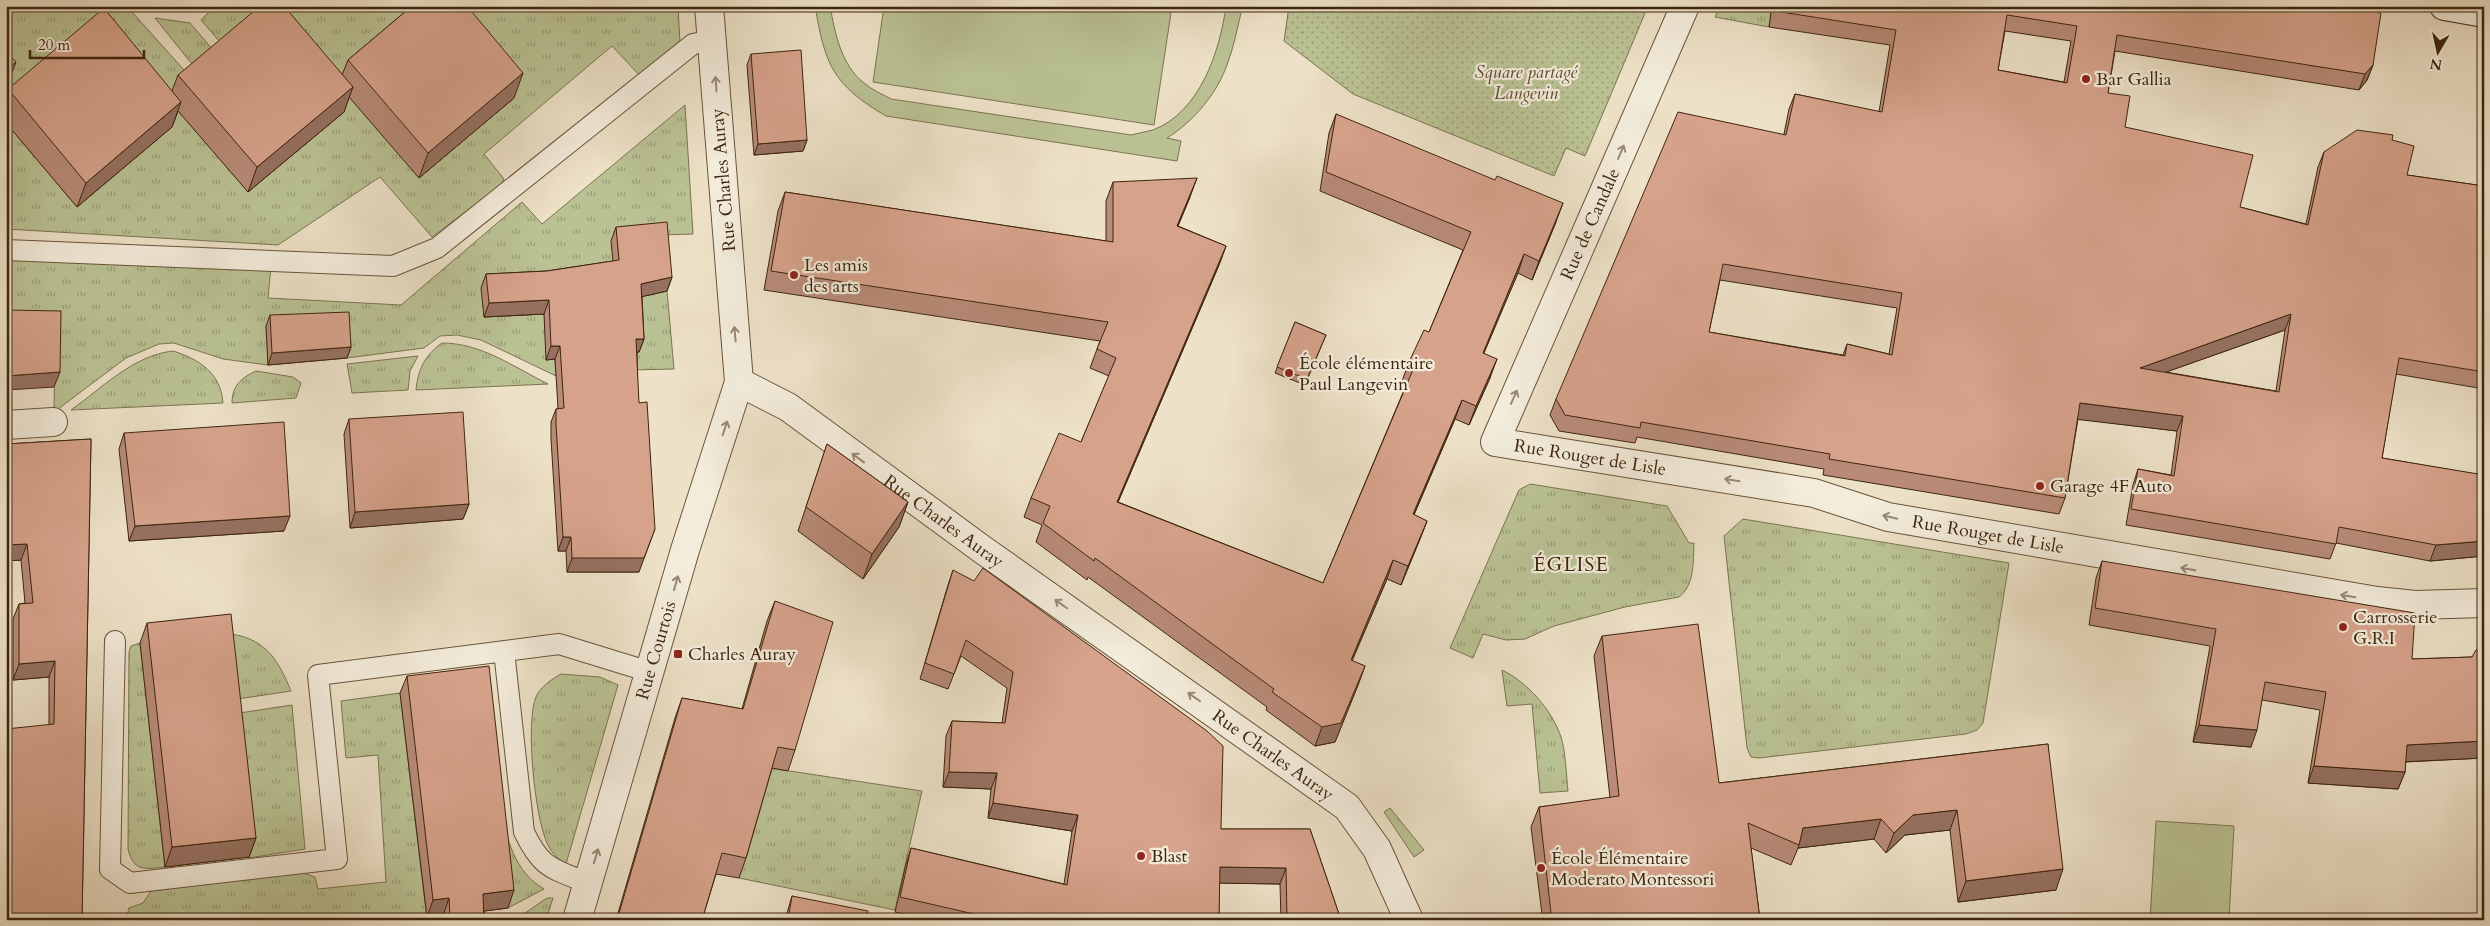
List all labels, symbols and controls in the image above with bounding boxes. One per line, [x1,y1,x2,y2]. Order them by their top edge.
scale bar [30,28,144,60]
north arrow [2412,28,2462,78]
text: 20 m [38,35,70,55]
text: N [2429,54,2444,75]
park label: Square partagé Langevin [1475,60,1578,106]
place label: Bar Gallia [2096,67,2172,92]
marker: Bar Gallia [2080,73,2092,85]
one-way arrow [711,77,720,93]
street label: Rue Charles Auray [705,107,742,253]
one-way arrow [1617,145,1627,160]
street label: Rue de Candale [1555,164,1626,284]
place label: Les amis des arts [804,253,868,299]
marker: Les amis des arts [788,269,800,281]
one-way arrow [730,326,740,342]
place label: École élémentaire Paul Langevin [1299,351,1433,397]
marker: École élémentaire Paul Langevin [1283,367,1295,379]
one-way arrow [1510,390,1520,405]
one-way arrow [720,420,730,436]
street label: Rue Rouget de Lisle [1512,433,1668,482]
one-way arrow [851,453,865,463]
street label: Rue Charles Auray [878,469,1009,574]
one-way arrow [1725,474,1741,484]
place label: Garage 4F Auto [2050,474,2172,499]
marker: Garage 4F Auto [2034,480,2046,492]
street label: Rue Rouget de Lisle [1910,509,2066,560]
one-way arrow [1882,512,1898,521]
district label: ÉGLISE [1533,551,1609,578]
one-way arrow [2180,563,2196,573]
one-way arrow [671,575,681,591]
one-way arrow [2340,591,2356,601]
street label: Rue Courtois [630,598,682,703]
one-way arrow [1054,599,1068,609]
place label: Carrosserie G.R.I [2353,605,2437,651]
marker: Carrosserie G.R.I [2337,621,2349,633]
place label: Charles Auray [688,642,797,667]
marker: Charles Auray [672,648,684,660]
one-way arrow [1187,692,1201,702]
street label: Rue Charles Auray [1207,704,1339,807]
place label: Blast [1151,844,1188,869]
place label: École Élémentaire Moderato Montessori [1551,846,1714,892]
one-way arrow [591,849,601,865]
marker: Blast [1135,850,1147,862]
marker: École Élémentaire Moderato Montessori [1535,862,1547,874]

